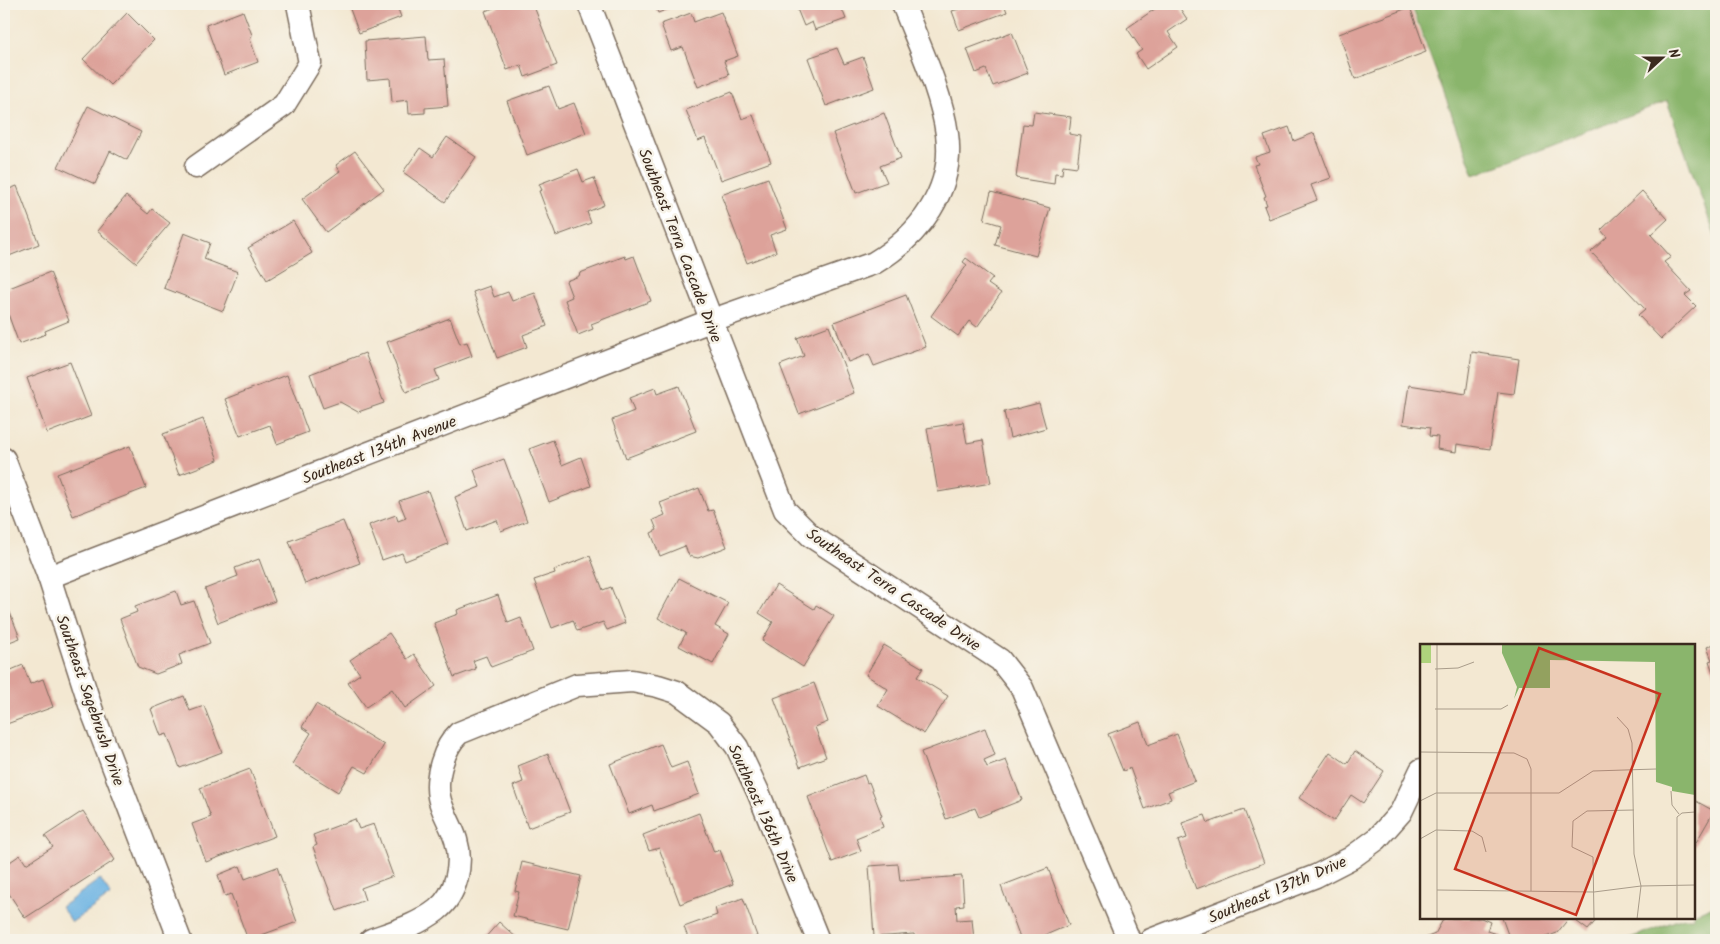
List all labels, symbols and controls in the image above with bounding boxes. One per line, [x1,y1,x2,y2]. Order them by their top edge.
north arrow [1638,32,1688,82]
text: N [1661,46,1685,62]
street label: Southeast Terra Cascade Drive [631,145,728,346]
street label: Southeast 134th Avenue [299,409,460,491]
street label: Southeast Terra Cascade Drive [801,522,986,658]
street label: Southeast Sagebrush Drive [49,611,131,790]
inset map [1420,644,1695,919]
street label: Southeast 136th Drive [721,740,805,887]
street label: Southeast 137th Drive [1204,850,1351,931]

